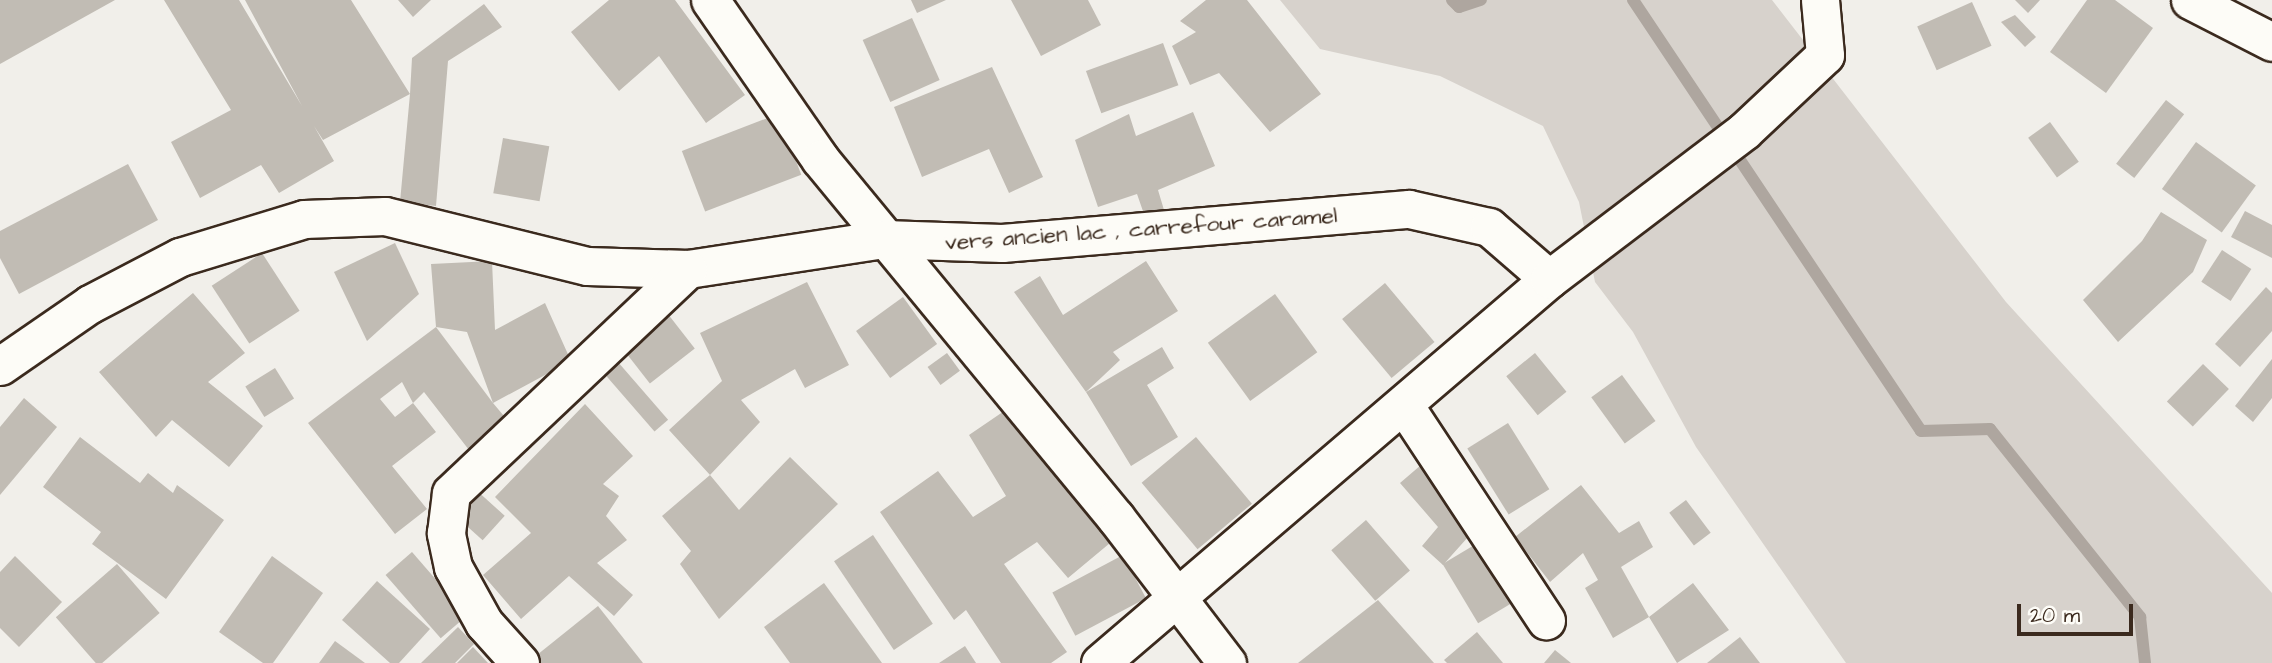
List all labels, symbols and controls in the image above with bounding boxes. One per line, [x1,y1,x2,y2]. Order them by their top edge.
street label: vers ancien lac , carrefour caramel [944,202,1338,256]
scale bar [2020,590,2136,634]
text: 20 m [2030,601,2080,630]

